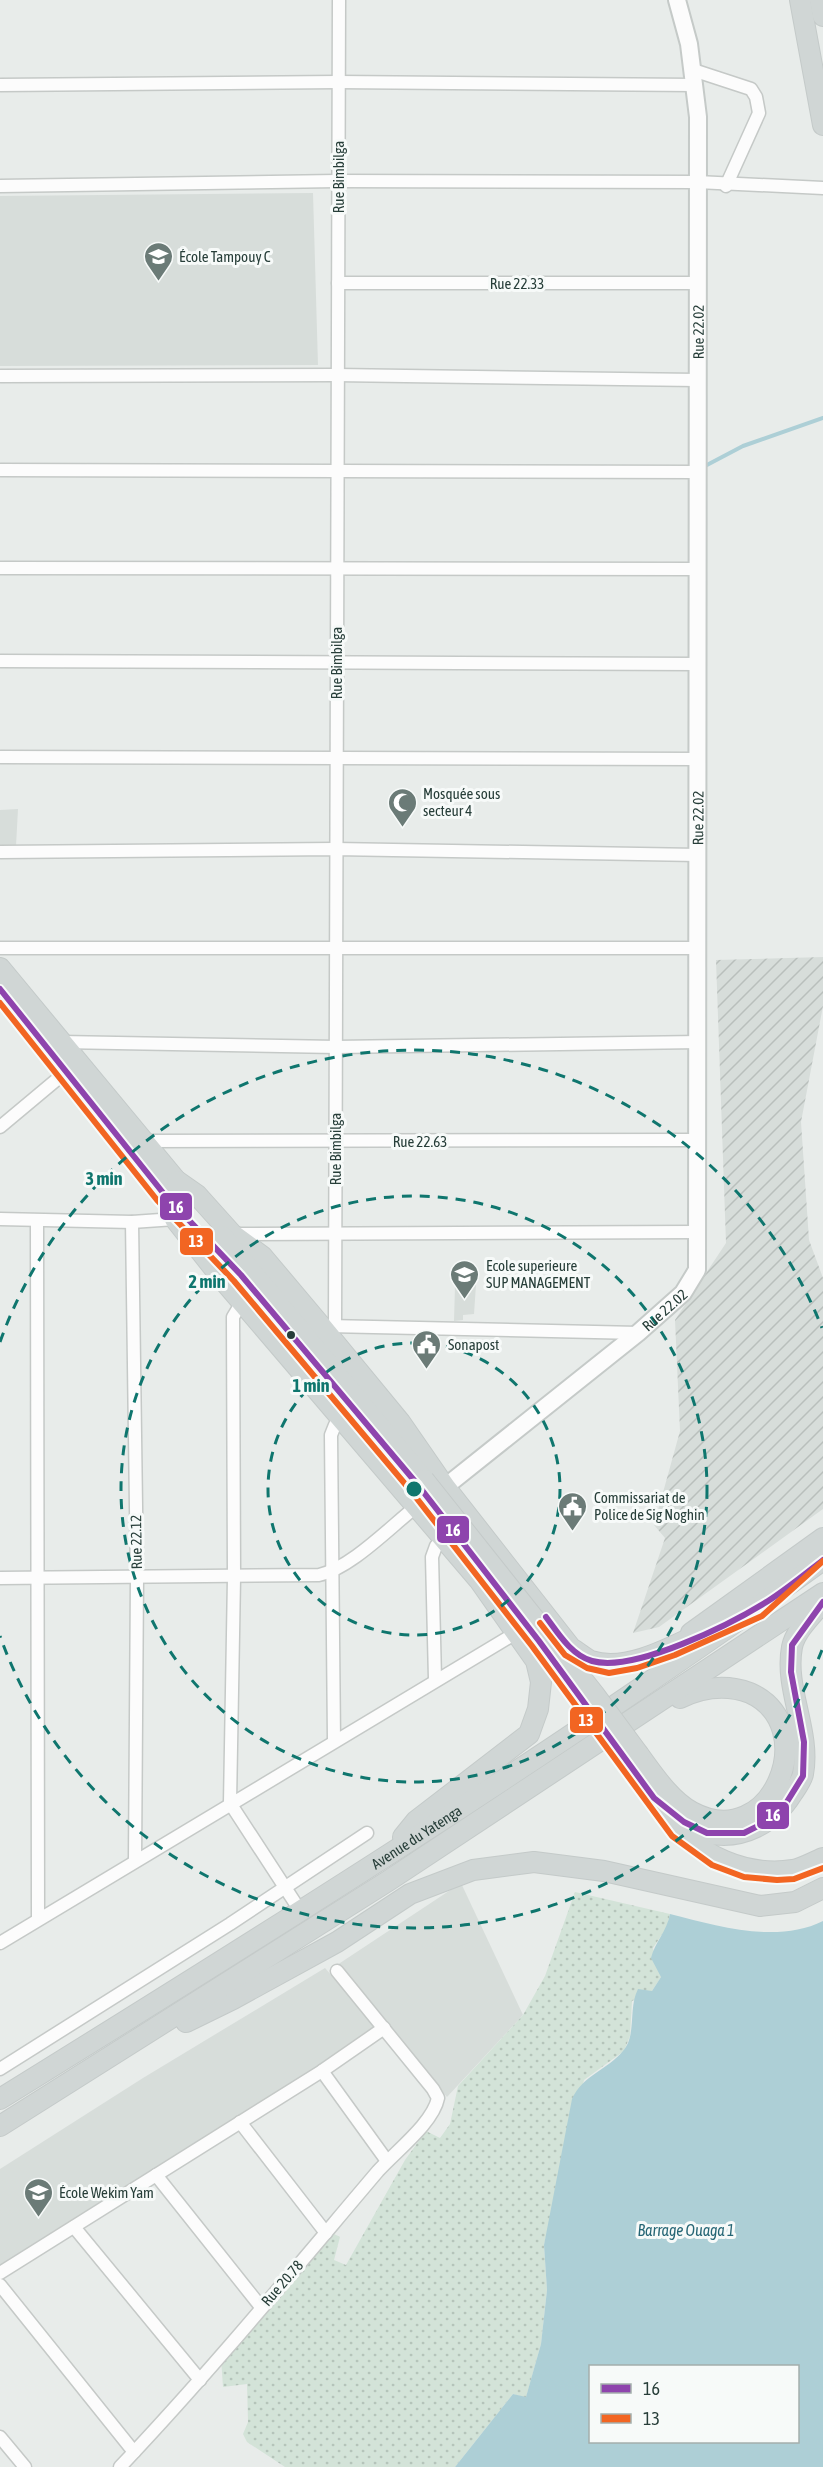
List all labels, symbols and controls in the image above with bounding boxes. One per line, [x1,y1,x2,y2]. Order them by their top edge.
street label: Rue Bimbilga [330,141,347,213]
school or university icon: École Tampouy C [142,240,174,282]
place label: École Tampouy C [179,248,271,265]
street label: Rue 22.33 [490,275,544,292]
street label: Rue 22.02 [689,305,706,359]
street label: Rue Bimbilga [328,627,345,699]
place label: Mosquée sous secteur 4 [423,785,500,819]
mosque icon: Mosquée sous secteur 4 [386,786,418,828]
street label: Rue 22.02 [689,791,706,845]
street label: Rue Bimbilga [327,1113,344,1185]
street label: Rue 22.63 [393,1133,447,1150]
text: 3 min [86,1168,123,1189]
line badge: 16 [159,1192,193,1221]
text: 16 [168,1198,184,1216]
line badge: 13 [179,1227,214,1256]
text: 13 [188,1232,204,1250]
place label: Ecole superieure SUP MANAGEMENT [486,1257,591,1291]
school or university icon: Ecole superieure SUP MANAGEMENT [449,1258,481,1300]
text: 2 min [189,1271,226,1292]
street label: Rue 22.02 [638,1285,690,1334]
public building icon: Sonapost [411,1328,443,1370]
unlabelled marker [285,1329,297,1341]
place label: Sonapost [448,1336,499,1353]
text: 1 min [293,1375,330,1396]
centre of rings [404,1479,424,1499]
place label: Commissariat de Police de Sig Noghin [594,1489,705,1523]
public building icon: Commissariat de Police de Sig Noghin [557,1490,589,1532]
street label: Rue 22.12 [127,1515,145,1569]
line badge: 16 [436,1515,470,1544]
text: 16 [445,1521,461,1539]
line badge: 13 [569,1706,604,1734]
text: 13 [578,1711,594,1729]
street label: Avenue du Yatenga [368,1801,465,1872]
line badge: 16 [756,1801,790,1830]
text: 16 [765,1806,781,1824]
school or university icon: École Wekim Yam [22,2176,54,2218]
place label: École Wekim Yam [59,2184,154,2201]
water label: Barrage Ouaga 1 [638,2221,734,2240]
street label: Rue 20.78 [258,2257,306,2309]
legend [589,2365,799,2443]
text: 16 [643,2378,660,2399]
text: 13 [643,2408,660,2429]

